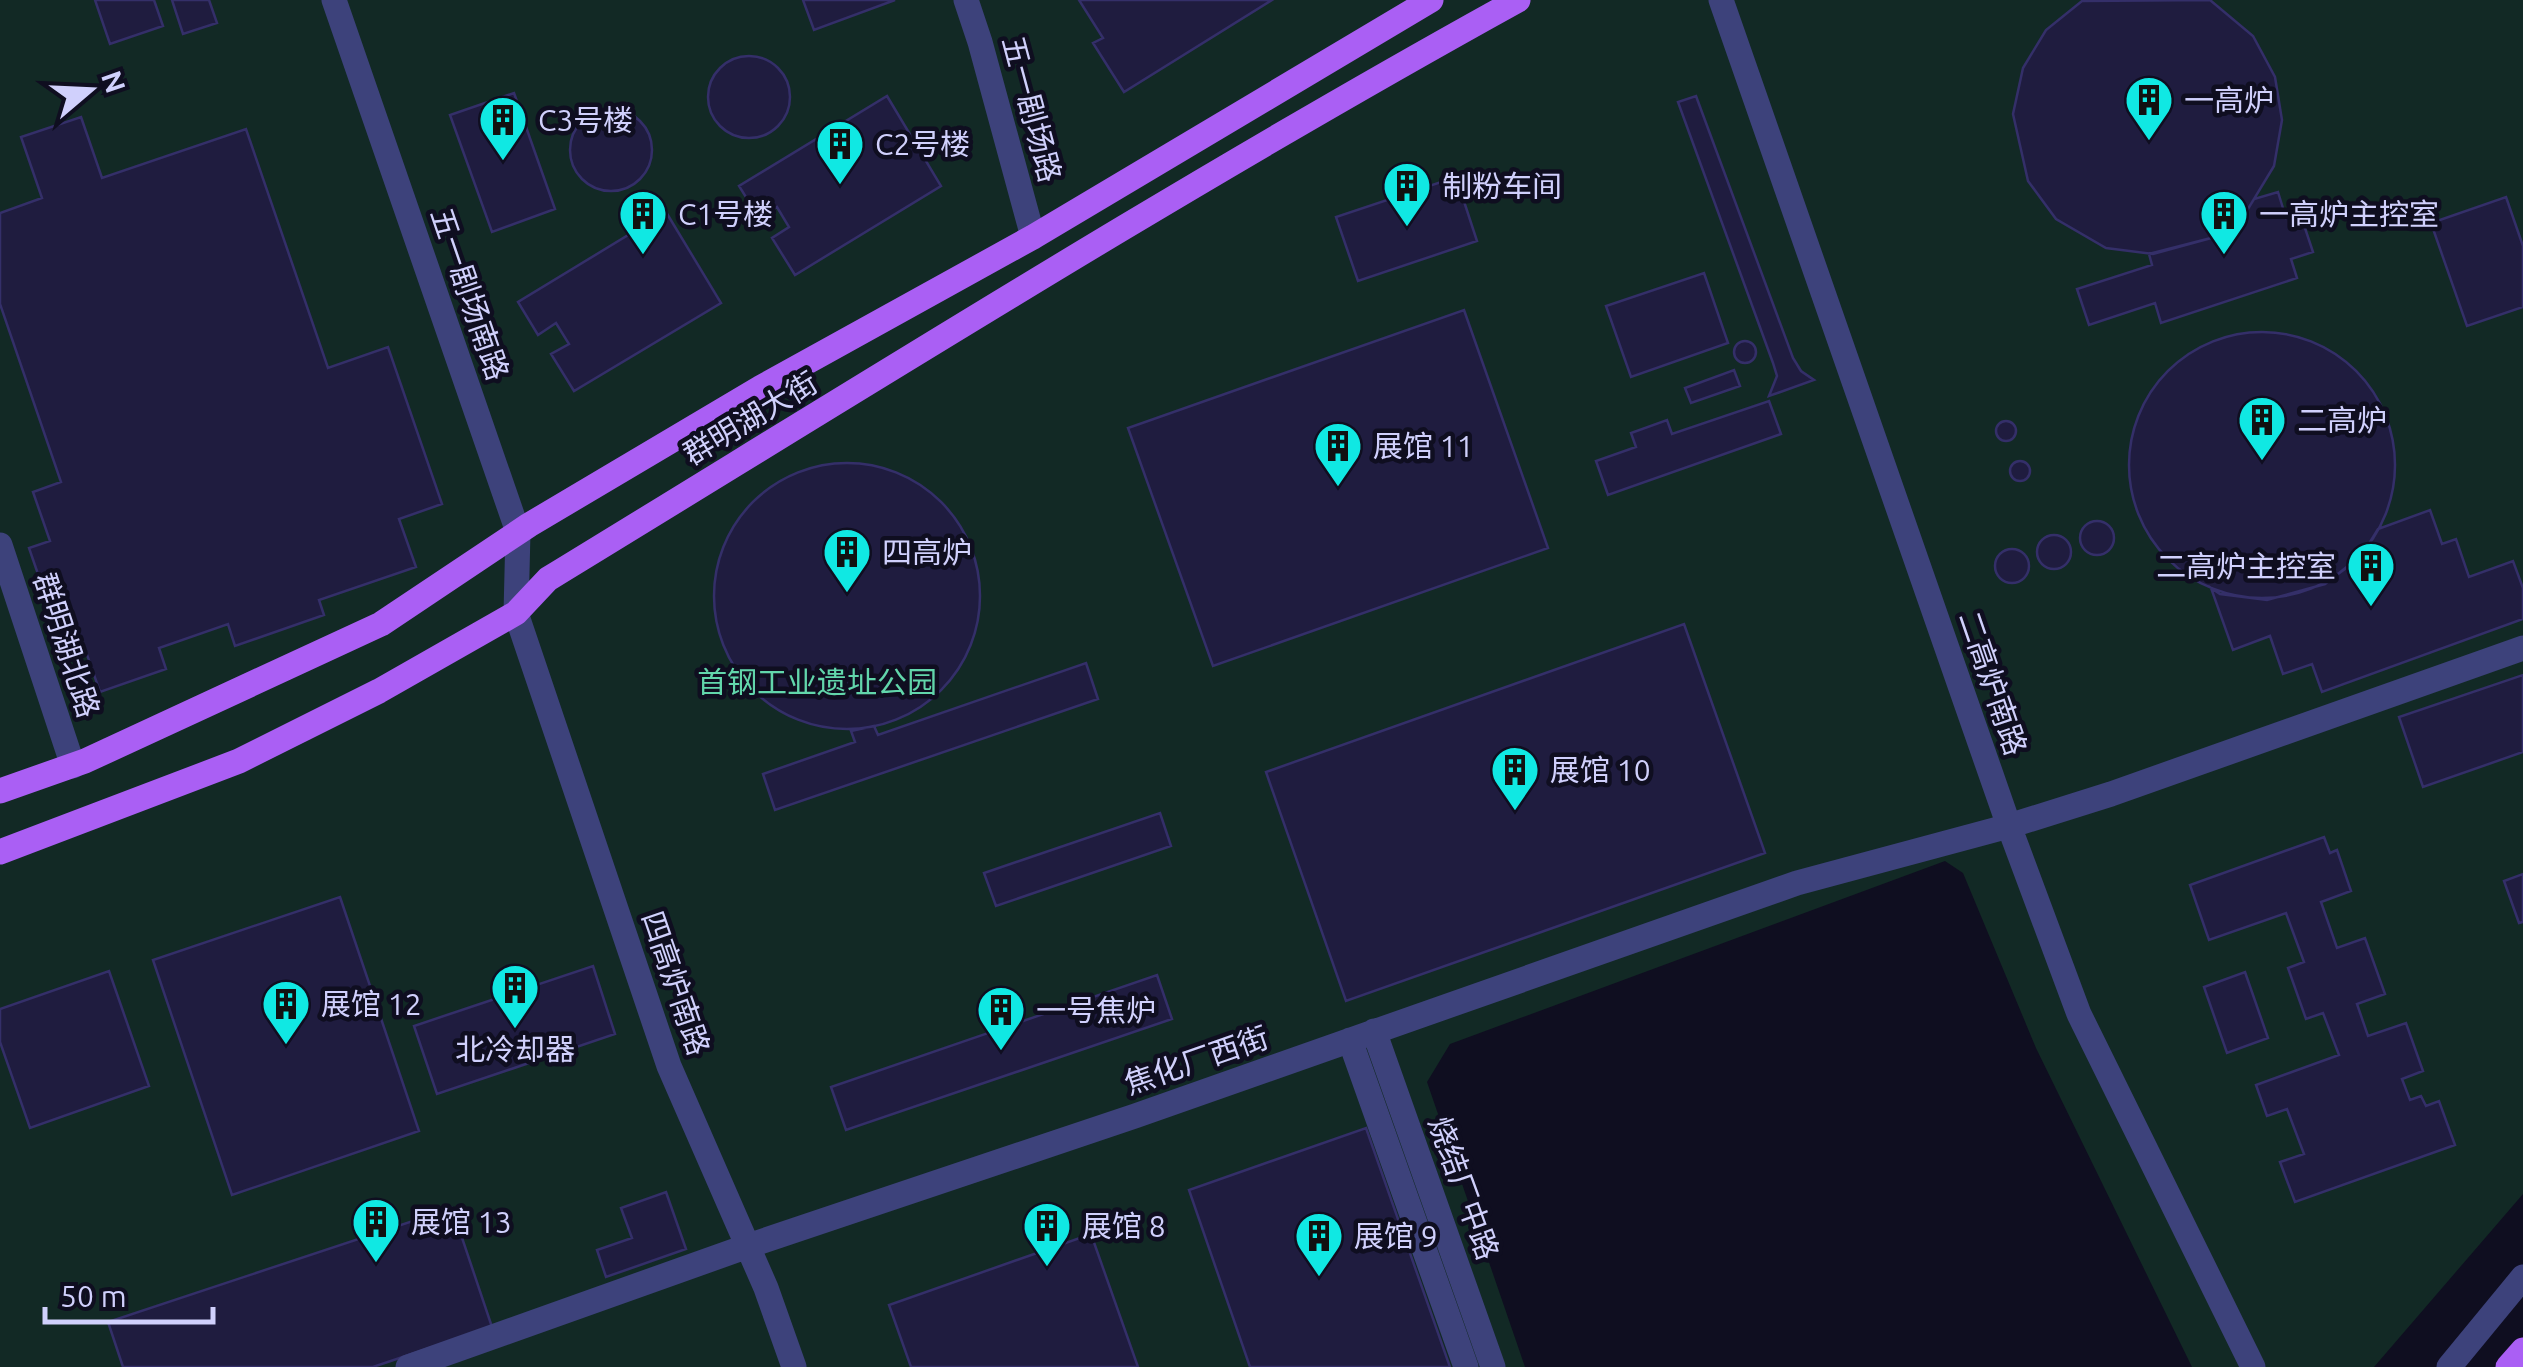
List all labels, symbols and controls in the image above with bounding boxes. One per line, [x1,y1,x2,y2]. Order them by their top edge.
street label: 五一剧场路 [996,32,1068,186]
north arrow [40,40,140,140]
text: N [96,67,132,97]
building icon: 一高炉 [2123,74,2175,142]
place label: 一高炉 [2184,83,2274,117]
building icon: C3号楼 [477,94,529,162]
place label: C3号楼 [538,103,633,137]
building icon: C2号楼 [814,118,866,186]
place label: C2号楼 [875,127,970,161]
building icon: 制粉车间 [1381,160,1433,228]
place label: 制粉车间 [1442,169,1562,203]
building icon: C1号楼 [617,188,669,256]
building icon: 一高炉主控室 [2198,188,2250,256]
place label: C1号楼 [678,197,773,231]
place label: 一高炉主控室 [2259,197,2439,231]
street label: 五一剧场南路 [425,203,515,385]
street label: 群明湖大街 [677,365,823,471]
building icon: 二高炉 [2236,394,2288,462]
place label: 二高炉 [2297,403,2387,437]
building icon: 展馆 11 [1312,420,1364,488]
place label: 展馆 11 [1373,429,1474,463]
building icon: 四高炉 [821,526,873,594]
place label: 四高炉 [882,535,972,569]
building icon: 二高炉主控室 [2345,540,2397,608]
place label: 二高炉主控室 [2156,549,2336,583]
street label: 群明湖北路 [28,568,106,722]
street label: 二高炉南路 [1953,607,2033,759]
park label: 首钢工业遗址公园 [697,665,937,699]
building icon: 展馆 10 [1489,744,1541,812]
place label: 展馆 10 [1550,753,1651,787]
street label: 四高炉南路 [636,907,716,1059]
building icon: 北冷却器 [489,962,541,1030]
building icon: 展馆 12 [260,978,312,1046]
building icon: 一号焦炉 [975,984,1027,1052]
place label: 展馆 12 [321,987,422,1021]
place label: 一号焦炉 [1036,993,1156,1027]
street label: 焦化厂西街 [1120,1020,1272,1100]
place label: 北冷却器 [455,1032,575,1066]
street label: 烧结厂中路 [1422,1112,1506,1264]
building icon: 展馆 13 [350,1196,402,1264]
building icon: 展馆 8 [1021,1200,1073,1268]
place label: 展馆 13 [411,1205,512,1239]
place label: 展馆 8 [1082,1209,1166,1243]
building icon: 展馆 9 [1293,1210,1345,1278]
place label: 展馆 9 [1354,1219,1438,1253]
scale bar [45,1262,212,1324]
text: 50 m [60,1279,127,1313]

